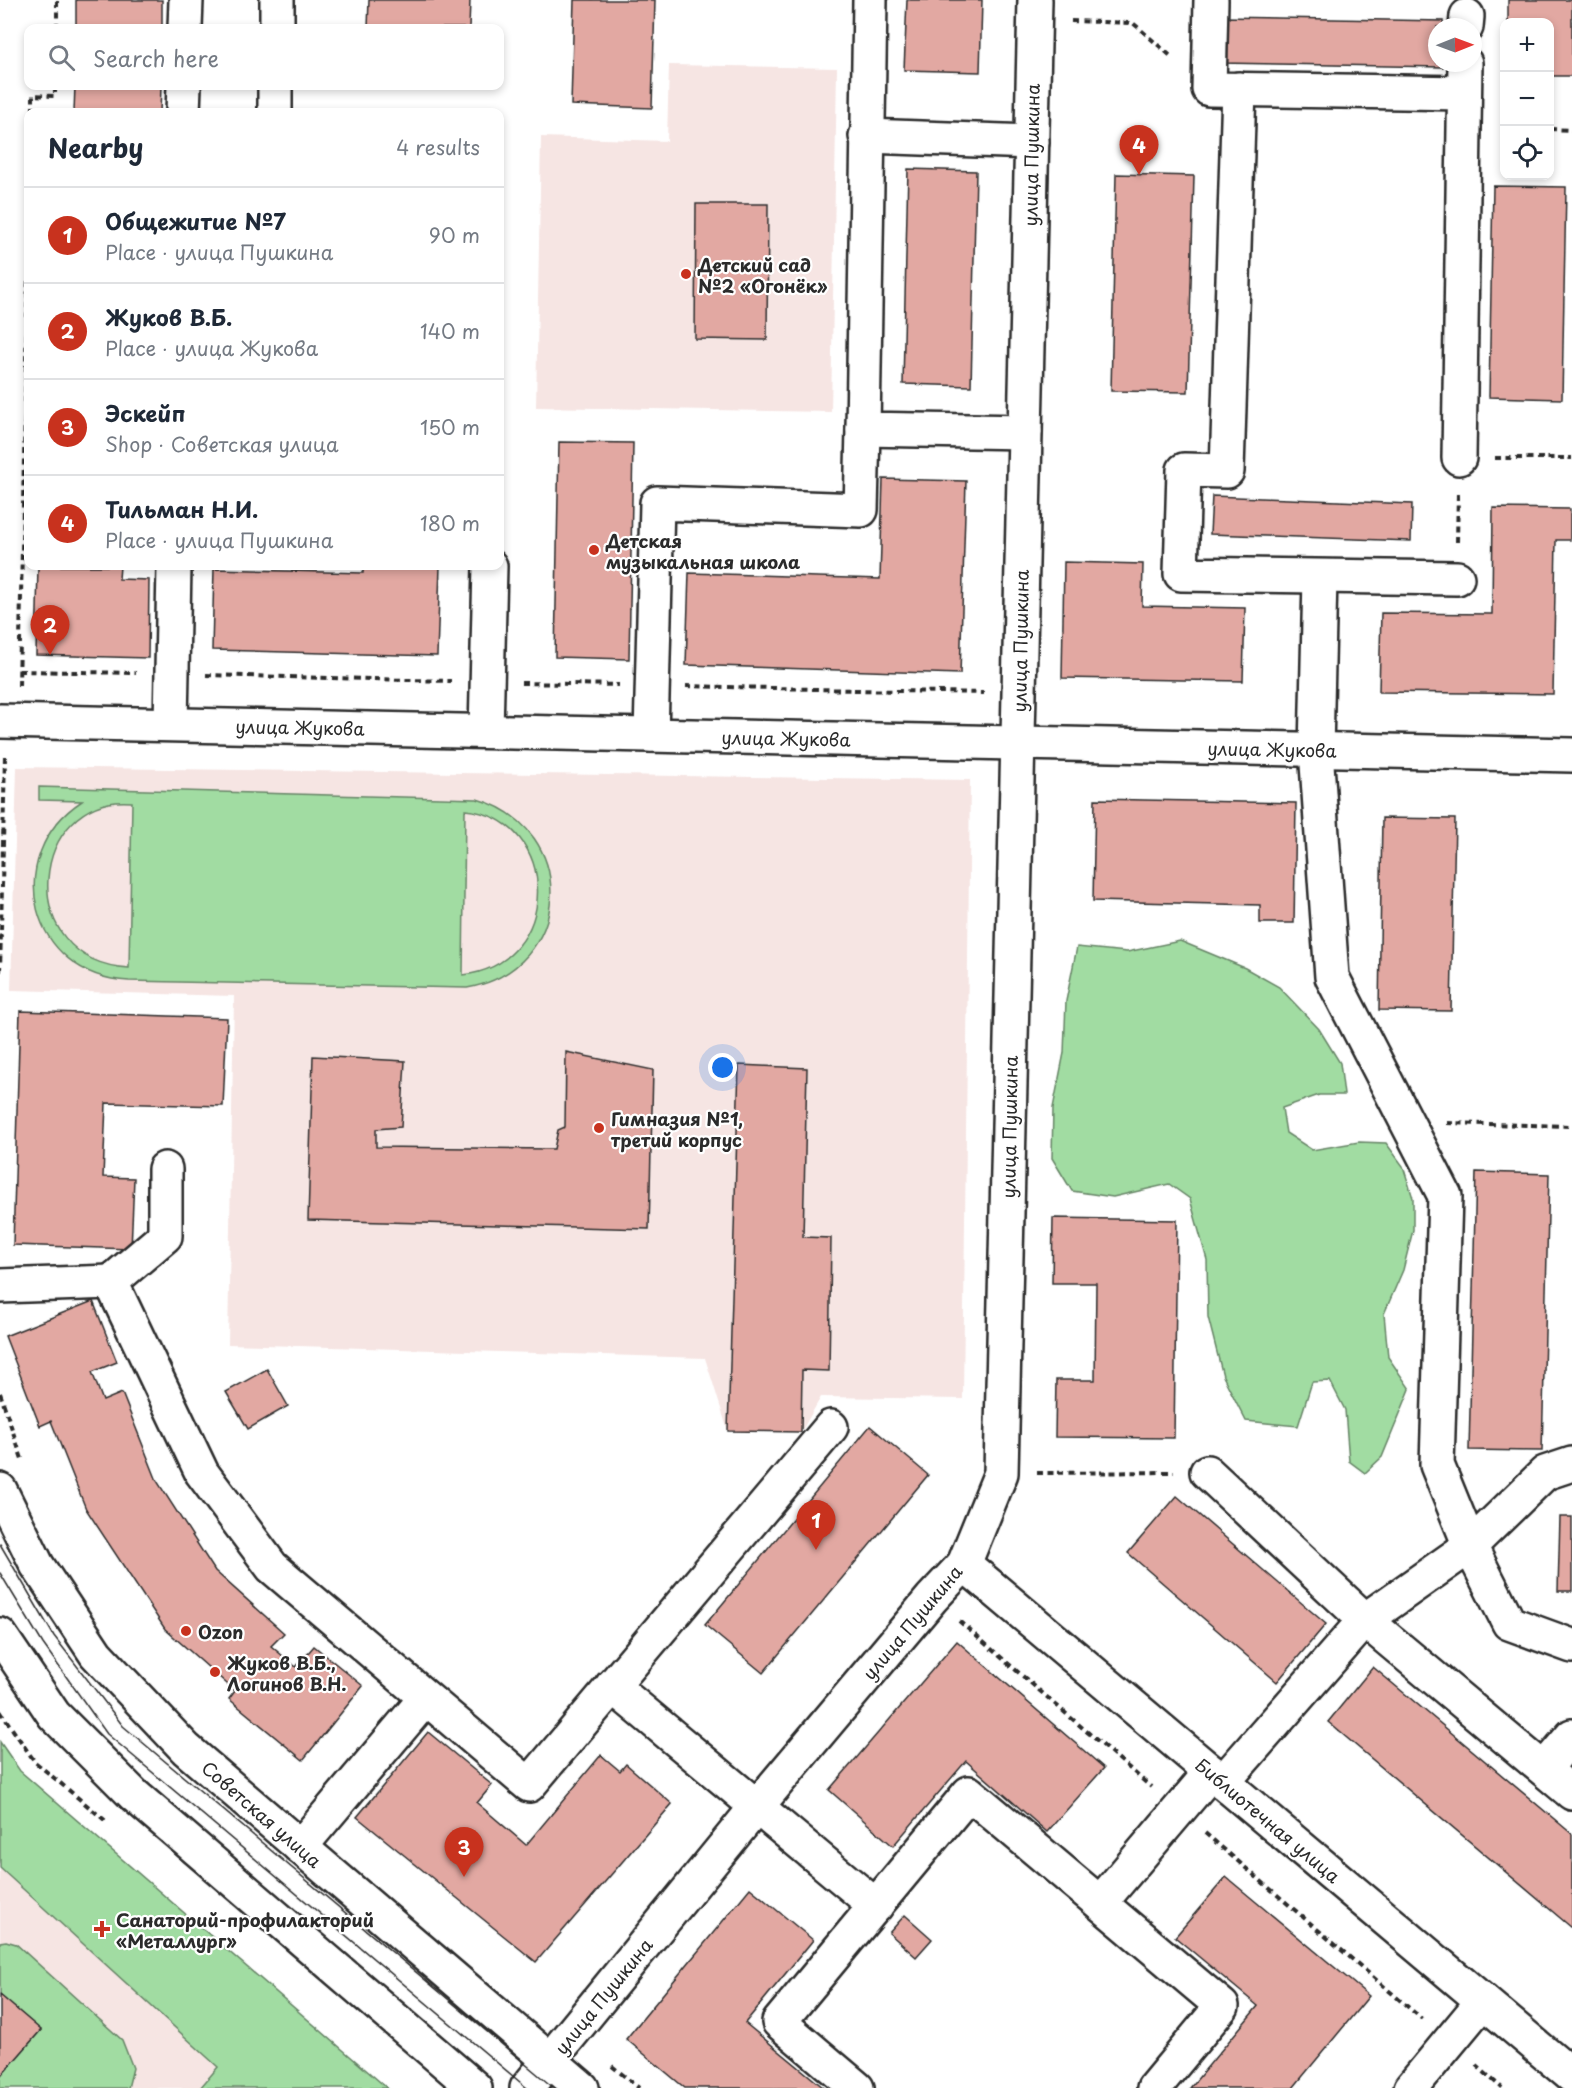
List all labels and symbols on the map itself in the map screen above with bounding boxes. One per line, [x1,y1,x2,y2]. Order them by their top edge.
north arrow [1428,18,1482,72]
street label: улица Пушкина [1016,83,1046,227]
pin: 4 [1120,126,1158,175]
place label: Детский сад №2 «Огонёк» [697,251,828,299]
marker: Детский сад №2 «Огонёк» [679,267,693,281]
place label: Детская музыкальная школа [605,527,800,575]
marker: Детская музыкальная школа [587,543,601,557]
street label: улица Пушкина [1005,569,1035,713]
pin: 2 [31,606,70,655]
street label: улица Жукова [235,712,366,742]
street label: улица Жукова [721,723,852,753]
street label: улица Жукова [1207,734,1338,764]
your location [708,1053,737,1082]
street label: улица Пушкина [994,1055,1024,1199]
place label: Гимназия №1, третий корпус [610,1105,743,1153]
marker: Гимназия №1, третий корпус [592,1121,606,1135]
pin: 1 [796,1500,836,1550]
street label: улица Пушкина [856,1558,969,1685]
place label: Ozon [198,1618,243,1645]
marker: Ozon [179,1624,193,1638]
place label: Жуков В.Б., Логинов В.Н. [227,1649,346,1697]
marker: Жуков В.Б., Логинов В.Н. [208,1665,222,1679]
street label: Библиотечная улица [1190,1751,1347,1889]
street label: Советская улица [196,1754,328,1874]
pin: 3 [444,1828,484,1877]
place label: Санаторий-профилакторий «Металлург» [116,1906,374,1954]
marker: Санаторий-профилакторий «Металлург» [93,1920,111,1938]
street label: улица Пушкина [548,1931,659,2060]

